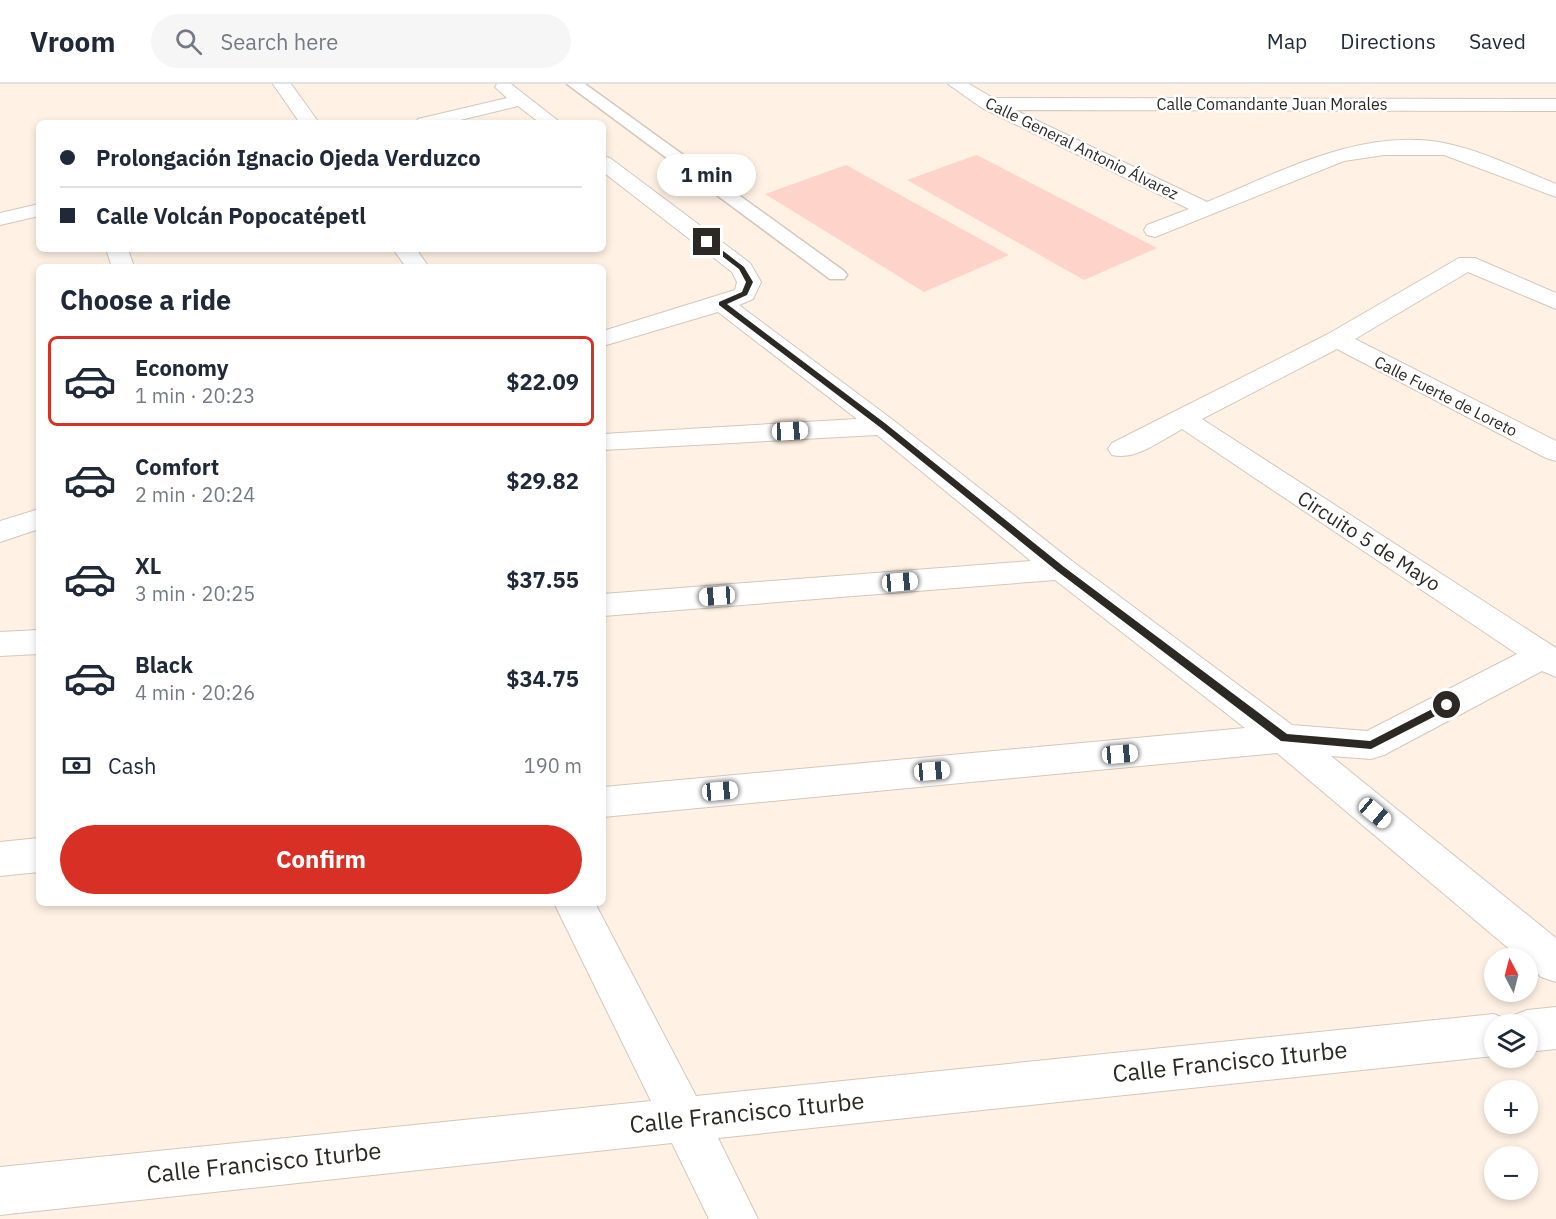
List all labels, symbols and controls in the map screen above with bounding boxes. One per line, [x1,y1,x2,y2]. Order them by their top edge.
search box [151,14,571,68]
text: Vroom [30,23,115,60]
icon: search [172,25,205,58]
text: Search here [220,27,338,56]
text: Map [1267,27,1307,55]
text: Directions [1340,27,1436,55]
text: Saved [1469,27,1526,55]
street label: Calle General Antonio Álvarez [982,92,1182,204]
street label: Calle Comandante Juan Morales [1156,94,1388,114]
text: Prolongación Ignacio Ojeda Verduzco [96,143,481,172]
callout: 1 min [658,155,756,197]
text: 1 min [680,161,733,188]
text: Calle Volcán Popocatépetl [96,201,366,230]
route end [693,228,720,255]
text: Choose a ride [60,282,231,317]
street label: Calle Fuerte de Loreto [1371,351,1521,441]
text: Economy [135,353,229,382]
icon: car [63,354,117,408]
text: $22.09 [506,367,579,396]
text: 1 min · 20:23 [135,382,255,409]
car [772,421,808,441]
text: Comfort [135,452,219,481]
icon: car [63,453,117,507]
text: $29.82 [506,466,579,495]
text: 2 min · 20:24 [135,481,255,508]
street label: Circuito 5 de Mayo [1292,484,1446,597]
text: XL [135,551,161,580]
icon: car [63,552,117,606]
text: $37.55 [506,565,579,594]
car [881,571,919,593]
text: 3 min · 20:25 [135,580,255,607]
car [698,586,736,606]
text: Black [135,650,193,679]
icon: car [63,651,117,705]
text: $34.75 [506,664,579,693]
text: 4 min · 20:26 [135,679,255,706]
route start [1433,691,1460,718]
car [1101,743,1139,765]
icon: cash [60,749,93,782]
text: Cash [108,751,157,780]
text: 190 m [524,752,582,779]
car [913,760,951,782]
car [701,780,739,802]
car [1355,795,1395,831]
button: Confirm [60,825,582,894]
north arrow [1484,948,1538,1002]
map controls [1484,948,1538,1200]
button: layers [1484,1014,1538,1068]
street label: Calle Francisco Iturbe [1111,1033,1349,1089]
button: + [1484,1080,1538,1134]
street label: Calle Francisco Iturbe [628,1084,866,1140]
street label: Calle Francisco Iturbe [145,1134,383,1190]
button: − [1484,1146,1538,1200]

